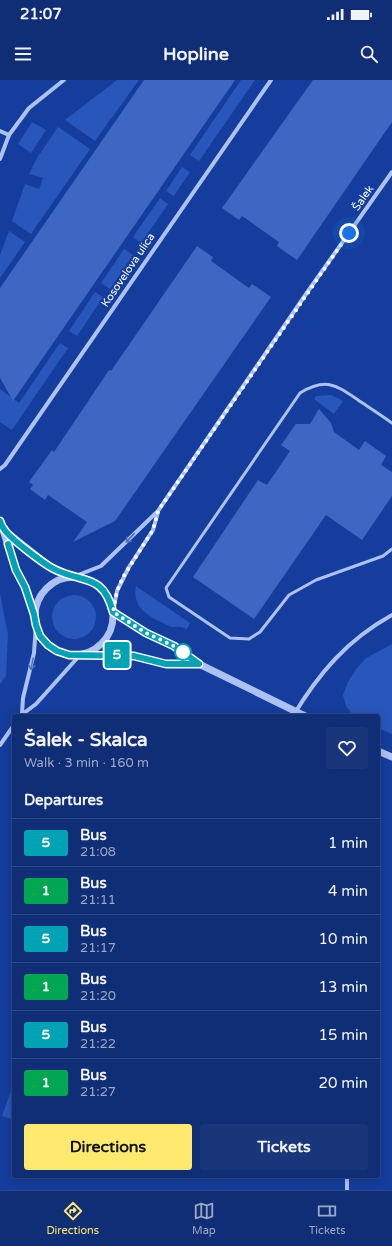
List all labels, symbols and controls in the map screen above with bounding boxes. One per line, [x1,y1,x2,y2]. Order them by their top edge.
text: 21:07 [20,5,62,23]
icon: menu [12,43,34,65]
text: Hopline [163,43,229,65]
icon: search [358,43,380,65]
street label: Šalek [349,182,376,213]
your location [339,223,359,243]
street label: Kosovelova ulica [98,231,158,309]
one-way arrow [125,533,134,543]
line badge: 5 [104,642,130,668]
unlabelled marker [174,643,192,661]
text: 5 [113,646,121,663]
one-way arrow [28,657,36,670]
button: heart [326,727,368,769]
text: Šalek - Skalca [24,729,148,751]
text: Walk · 3 min · 160 m [24,755,149,771]
text: Departures [24,791,103,809]
text: Bus [80,826,107,844]
text: 5 [42,834,50,851]
text: 1 min [328,834,368,852]
text: 21:08 [80,844,116,860]
text: Bus [80,874,107,892]
text: 1 [42,882,50,899]
text: 4 min [328,882,368,900]
text: 21:11 [80,892,116,908]
text: Bus [80,922,107,940]
text: 5 [42,930,50,947]
text: 10 min [319,930,368,948]
text: 21:17 [80,940,116,956]
text: Bus [80,970,107,988]
text: 1 [42,978,50,995]
text: 13 min [319,978,368,996]
text: 21:20 [80,988,116,1004]
text: Bus [80,1018,107,1036]
text: 5 [42,1026,50,1043]
text: 15 min [319,1026,368,1044]
text: 21:22 [80,1036,116,1052]
text: Bus [80,1066,107,1084]
text: 1 [42,1074,50,1091]
text: 20 min [319,1074,368,1092]
text: 21:27 [80,1084,116,1100]
button: Directions [24,1124,192,1170]
button: Tickets [200,1124,368,1170]
tab: Directions [46,1200,99,1237]
tab: Map [192,1200,216,1237]
tab: Tickets [309,1200,346,1237]

